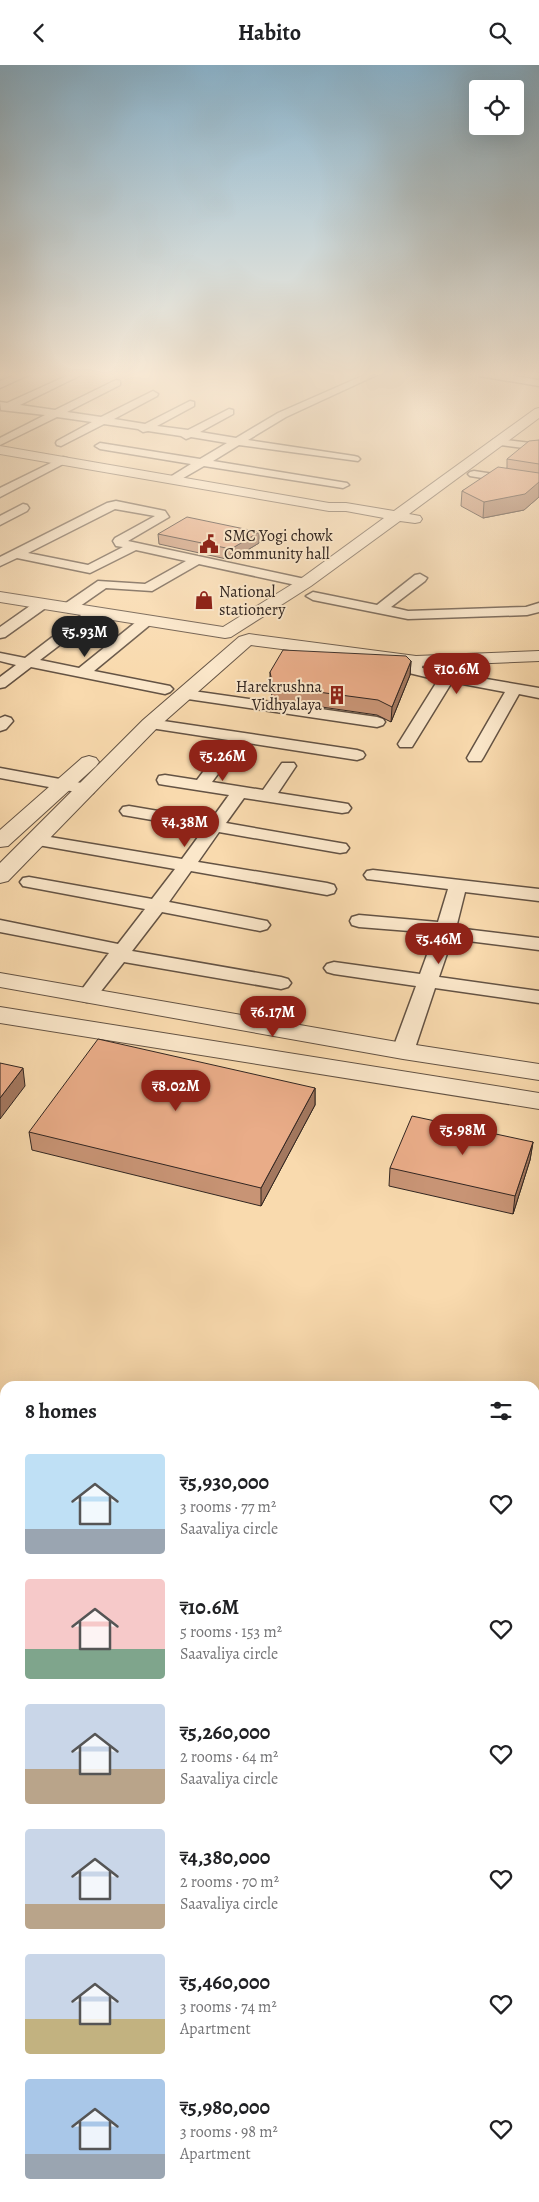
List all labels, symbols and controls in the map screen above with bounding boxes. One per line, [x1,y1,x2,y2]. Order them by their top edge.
text: Habito [238,18,301,48]
icon: back [25,19,53,47]
icon: search [486,19,514,47]
map controls [469,80,524,135]
button: locate [469,80,524,135]
place label: SMC Yogi chowk Community hall [224,525,333,565]
public building icon: SMC Yogi chowk Community hall [198,533,220,555]
place label: National stationery [219,581,286,621]
shop icon: National stationery [193,589,215,611]
pin: ₹5.93M [44,615,126,658]
text: ₹5.93M [63,621,107,643]
pin: ₹10.6M [416,653,498,695]
text: ₹10.6M [434,658,480,680]
place label: Harekrushna Vidhyalaya [236,676,323,716]
building icon: Harekrushna Vidhyalaya [326,684,348,706]
pin: ₹5.26M [182,739,264,782]
text: ₹5.26M [200,745,246,767]
pin: ₹4.38M [144,805,226,848]
text: ₹4.38M [162,811,208,833]
pin: ₹5.46M [398,923,480,965]
text: ₹5.46M [416,928,462,950]
pin: ₹6.17M [232,995,314,1038]
text: ₹6.17M [251,1001,295,1023]
pin: ₹8.02M [135,1069,217,1112]
text: ₹8.02M [152,1075,200,1097]
pin: ₹5.98M [422,1113,504,1156]
text: ₹5.98M [440,1119,486,1141]
text: 8 homes [25,1397,97,1425]
icon: filters [487,1397,515,1425]
text: ₹5,930,000 [180,1468,269,1496]
icon: home [65,1474,125,1534]
icon: heart [487,1490,515,1518]
text: 3 rooms · 77 m² [180,1496,276,1518]
text: Saavaliya circle [180,1518,278,1540]
text: ₹10.6M [180,1593,239,1621]
icon: home [65,1599,125,1659]
icon: heart [487,1615,515,1643]
text: 5 rooms · 153 m² [180,1621,282,1643]
text: Saavaliya circle [180,1643,278,1665]
text: ₹5,260,000 [180,1718,270,1746]
icon: home [65,1724,125,1784]
icon: heart [487,1740,515,1768]
text: 2 rooms · 64 m² [180,1746,278,1768]
text: Saavaliya circle [180,1768,278,1790]
text: ₹4,380,000 [180,1843,270,1871]
icon: home [65,1849,125,1909]
icon: heart [487,1865,515,1893]
text: 2 rooms · 70 m² [180,1871,279,1893]
text: Saavaliya circle [180,1893,278,1915]
text: ₹5,460,000 [180,1968,270,1996]
icon: home [65,1974,125,2034]
icon: heart [487,1990,515,2018]
text: 3 rooms · 74 m² [180,1996,277,2018]
text: Apartment [180,2018,251,2040]
text: ₹5,980,000 [180,2093,270,2121]
icon: home [65,2099,125,2159]
icon: heart [487,2115,515,2143]
text: 3 rooms · 98 m² [180,2121,278,2143]
text: Apartment [180,2143,251,2165]

